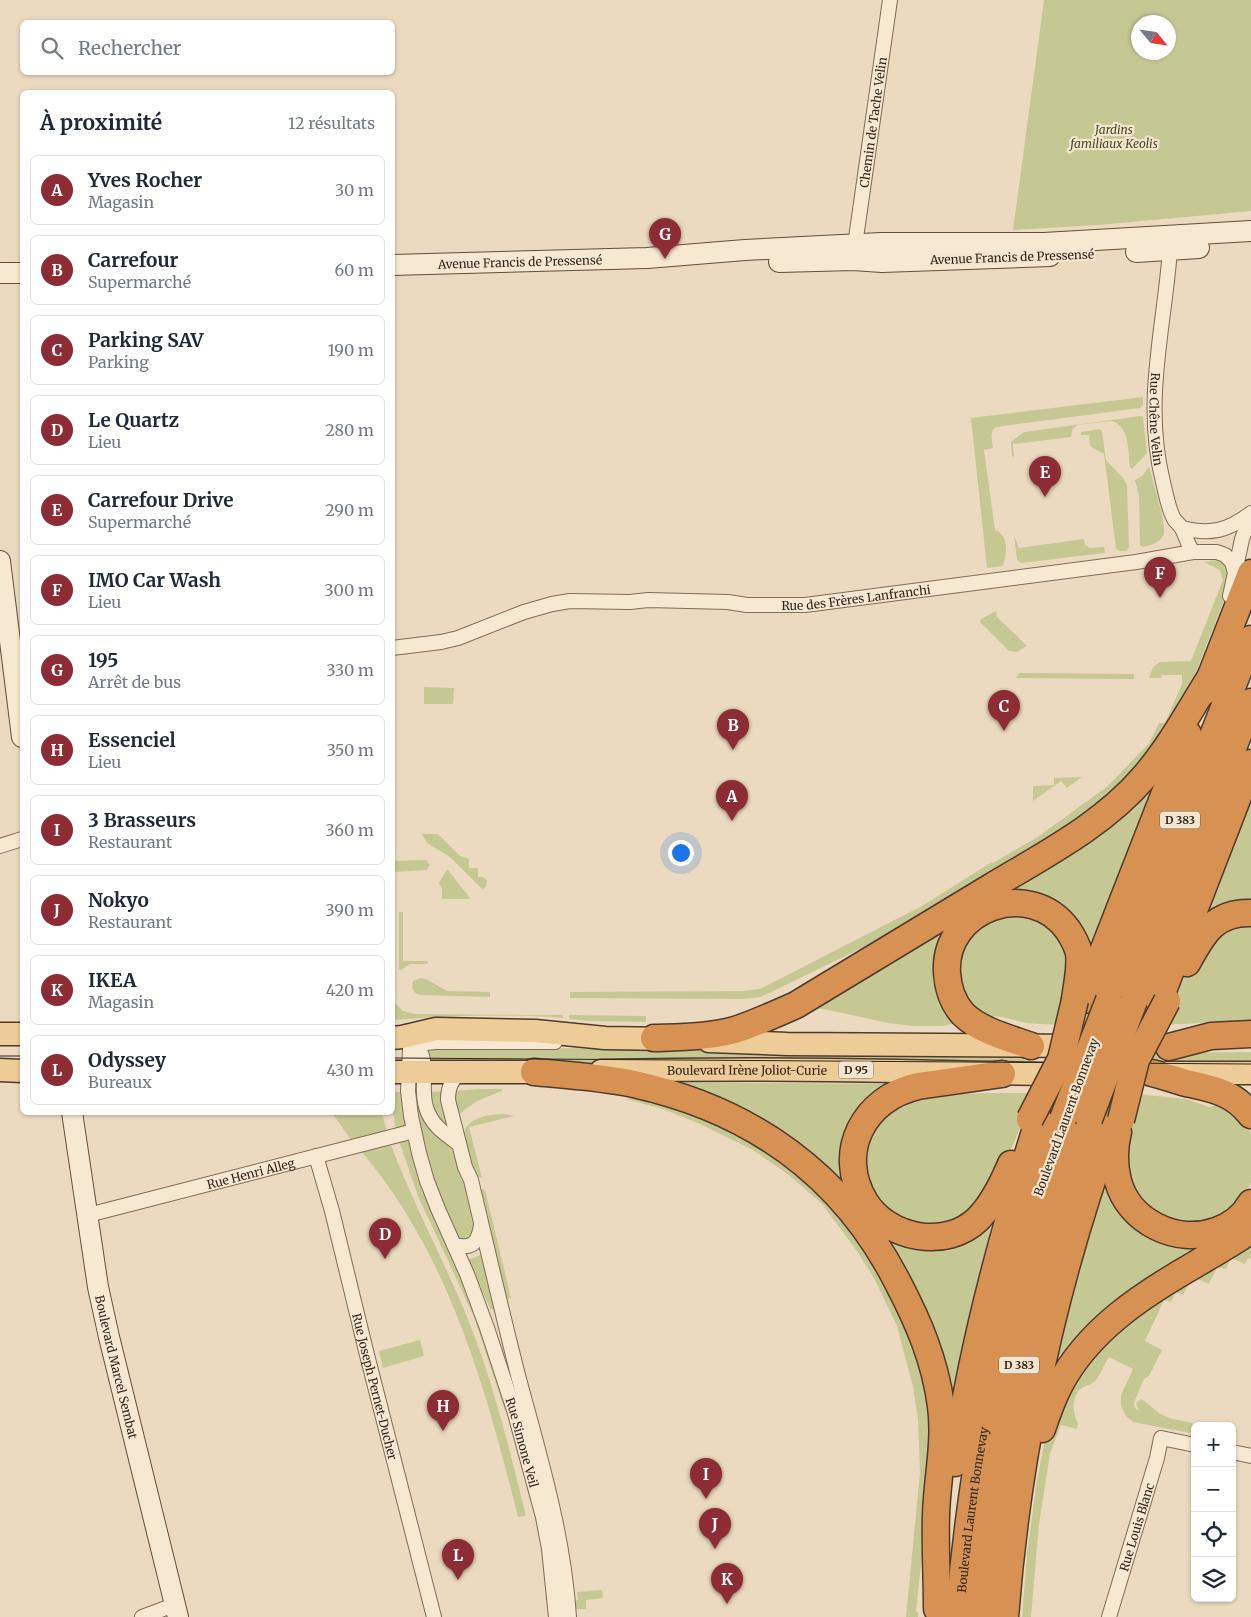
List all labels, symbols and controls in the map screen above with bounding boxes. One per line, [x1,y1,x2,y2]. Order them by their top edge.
north arrow [1131,15,1176,60]
search box [20,20,395,75]
icon: search [38,34,66,62]
text: Rechercher [78,36,181,60]
street label: Chemin de Tache Velin [856,56,889,189]
text: À proximité [40,109,162,136]
text: 12 résultats [288,113,375,133]
park label: Jardins familiaux Keolis [1068,122,1158,151]
text: Yves Rocher [88,168,202,192]
text: A [51,180,63,200]
text: 30 m [335,180,374,200]
text: Magasin [88,192,154,212]
pin: G [649,218,681,259]
street label: Avenue Francis de Pressensé [929,247,1094,267]
text: Carrefour [88,248,178,272]
street label: Avenue Francis de Pressensé [437,252,602,271]
text: B [51,260,63,280]
text: 60 m [334,260,374,280]
text: Supermarché [88,272,191,292]
text: Parking SAV [88,328,204,352]
text: C [52,340,62,360]
text: 190 m [328,340,374,360]
text: Parking [88,352,149,372]
street label: Rue Chêne Velin [1147,372,1167,467]
text: Le Quartz [88,408,179,432]
text: D [51,420,63,440]
text: 280 m [325,420,374,440]
text: Lieu [88,432,121,452]
pin: E [1029,456,1061,497]
text: Carrefour Drive [88,488,234,512]
text: E [52,500,62,520]
text: 290 m [325,500,374,520]
text: Supermarché [88,512,191,532]
pin: F [1144,557,1176,598]
text: IMO Car Wash [88,568,221,592]
text: F [52,580,62,600]
text: 300 m [325,580,374,600]
street label: Rue des Frères Lanfranchi [781,581,932,613]
text: Lieu [88,592,121,612]
text: 195 [88,648,118,672]
text: G [51,660,63,680]
text: 330 m [327,660,374,680]
text: Arrêt de bus [88,672,181,692]
pin: C [988,690,1020,731]
pin: B [717,709,749,750]
text: Essenciel [88,728,176,752]
text: H [50,740,64,760]
text: 350 m [327,740,374,760]
text: Lieu [88,752,121,772]
pin: A [716,780,748,821]
text: 3 Brasseurs [88,808,196,832]
road number: D 383 [1160,812,1200,828]
text: I [54,820,60,840]
text: 360 m [325,820,374,840]
text: Restaurant [88,832,172,852]
your location [668,840,694,866]
text: Nokyo [88,888,149,912]
text: J [54,900,60,920]
text: 390 m [326,900,374,920]
text: Restaurant [88,912,172,932]
text: IKEA [88,968,136,992]
text: K [51,980,63,1000]
text: 420 m [326,980,374,1000]
text: Magasin [88,992,154,1012]
street label: Boulevard Laurent Bonnevay [1030,1036,1102,1198]
text: Odyssey [88,1048,166,1072]
text: L [52,1060,62,1080]
text: 430 m [327,1060,374,1080]
street label: Boulevard Irène Joliot-Curie [667,1062,827,1077]
road number: D 95 [838,1062,874,1078]
text: Bureaux [88,1072,152,1092]
street label: Rue Henri Alleg [205,1154,297,1192]
pin: D [369,1218,401,1259]
street label: Boulevard Marcel Sembat [92,1294,141,1441]
street label: Rue Joseph Pernet-Ducher [350,1312,401,1462]
road number: D 383 [999,1356,1039,1374]
pin: H [427,1390,459,1431]
street label: Rue Simone Veil [503,1395,542,1489]
map controls [1191,1422,1236,1602]
button: + [1191,1422,1236,1467]
street label: Boulevard Laurent Bonnevay [954,1426,991,1593]
pin: I [690,1458,722,1499]
button: − [1191,1467,1236,1512]
street label: Rue Louis Blanc [1116,1481,1157,1573]
pin: J [699,1508,731,1549]
button: locate [1191,1512,1236,1557]
pin: L [442,1539,474,1580]
button: layers [1191,1557,1236,1602]
pin: K [711,1563,743,1604]

